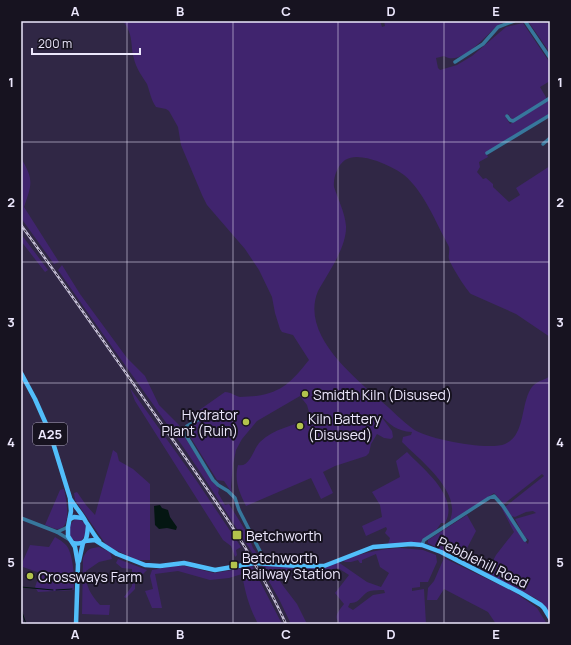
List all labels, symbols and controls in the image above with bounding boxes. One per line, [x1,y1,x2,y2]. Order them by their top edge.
text: A [71,2,80,20]
text: B [176,2,184,20]
text: C [281,2,291,20]
text: D [386,2,396,20]
text: E [492,2,500,20]
scale bar [32,30,140,56]
text: 200 m [38,35,72,52]
text: 1 [8,73,14,91]
text: 1 [557,73,563,91]
text: 2 [7,193,15,211]
text: 2 [556,193,564,211]
text: 3 [7,313,15,331]
text: 3 [556,313,564,331]
place label: Smidth Kiln (Disused) [313,385,452,404]
marker: Smidth Kiln (Disused) [300,389,310,399]
place label: Hydrator Plant (Ruin) [161,405,238,440]
place label: Kiln Battery (Disused) [308,409,382,444]
marker: Hydrator Plant (Ruin) [241,417,251,427]
marker: Kiln Battery (Disused) [295,421,305,431]
road number: A25 [33,423,67,445]
text: 4 [7,433,15,451]
text: 4 [556,433,564,451]
place label: Betchworth [246,526,322,545]
marker: Betchworth [231,529,243,541]
street label: Pebblehill Road [434,532,532,592]
place label: Betchworth Railway Station [242,548,341,583]
text: 5 [7,553,15,571]
text: 5 [556,553,564,571]
marker: Betchworth Railway Station [229,560,239,570]
place label: Crossways Farm [38,567,142,586]
marker: Crossways Farm [25,571,35,581]
text: A [71,625,80,643]
text: B [176,625,184,643]
text: C [281,625,291,643]
text: D [386,625,396,643]
text: E [492,625,500,643]

